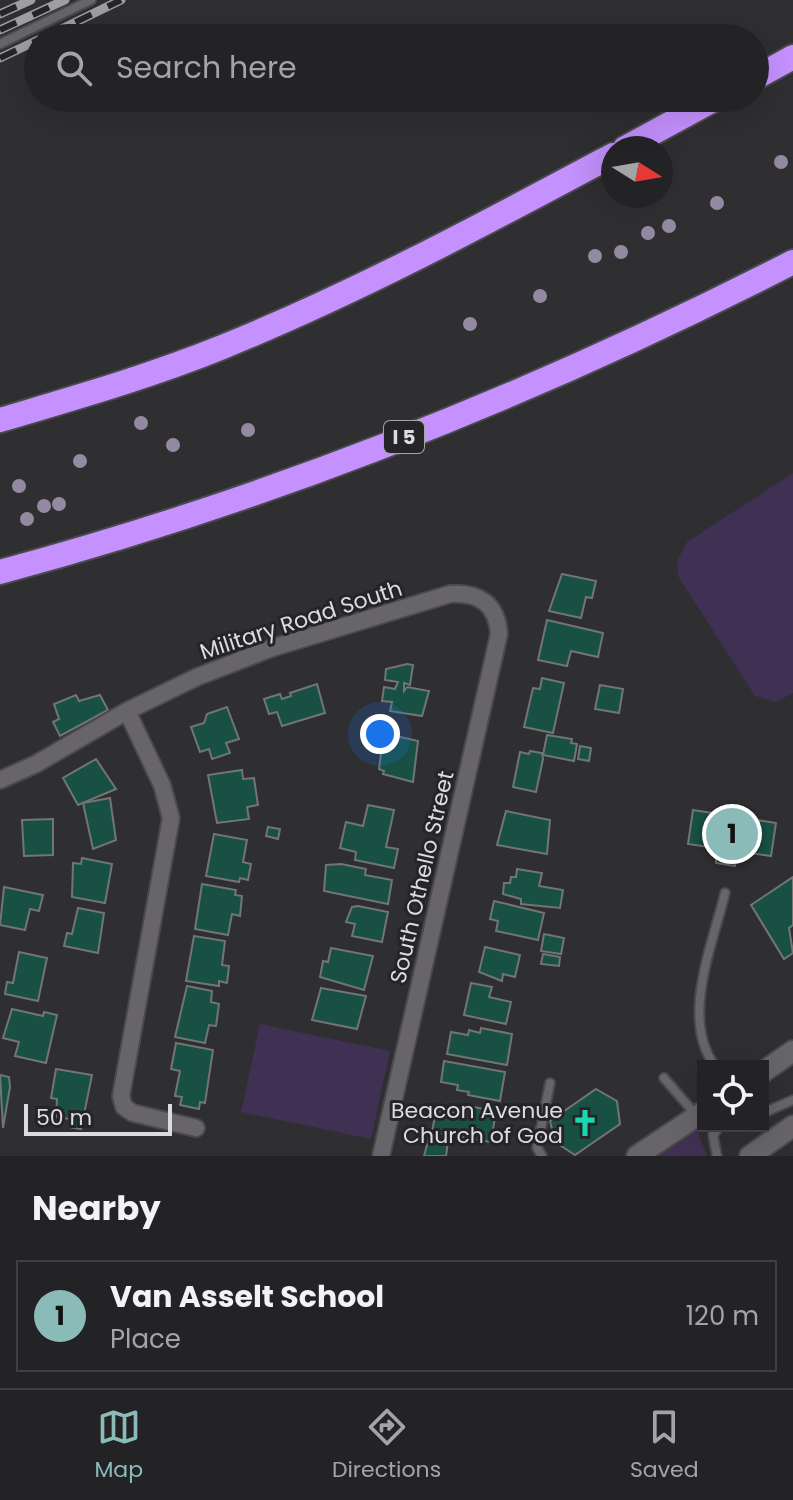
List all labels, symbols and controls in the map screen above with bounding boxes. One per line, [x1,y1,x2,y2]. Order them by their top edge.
search box [24,24,769,112]
icon: search [52,46,96,90]
text: Search here [116,46,297,89]
north arrow [601,136,673,208]
road number: I 5 [384,421,424,453]
street label: Military Road South [196,573,406,667]
your location [360,714,400,754]
street label: South Othello Street [382,768,462,986]
pin: 1 [706,804,758,864]
map controls [697,1060,769,1132]
button: locate [697,1060,769,1132]
place label: Beacon Avenue Church of God [391,1095,563,1151]
scale bar [24,1100,172,1136]
text: 50 m [36,1102,92,1133]
church icon: Beacon Avenue Church of God [570,1108,600,1138]
text: Nearby [32,1184,161,1232]
text: Van Asselt School [110,1275,384,1318]
text: 1 [55,1298,65,1334]
text: 120 m [686,1298,759,1334]
text: Place [110,1321,181,1357]
tab: Map [94,1405,143,1486]
tab: Directions [332,1405,441,1486]
tab: Saved [630,1405,699,1486]

